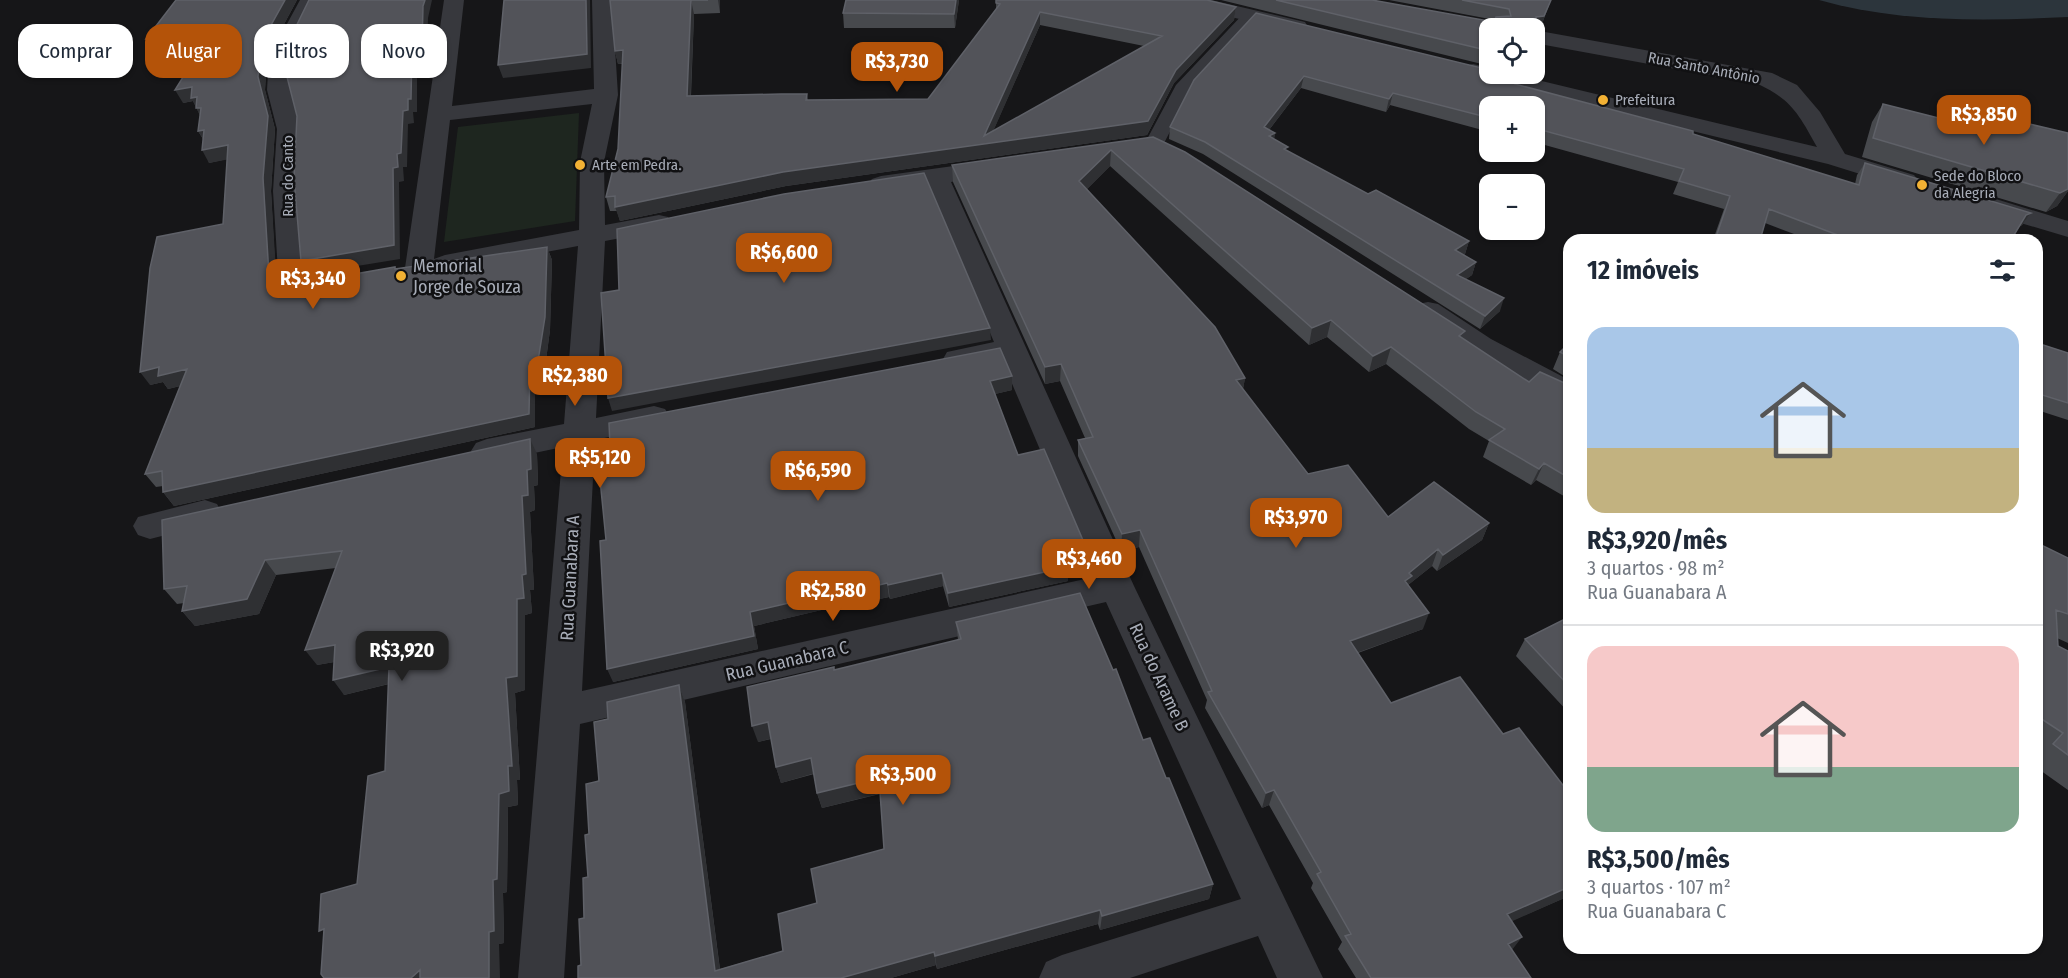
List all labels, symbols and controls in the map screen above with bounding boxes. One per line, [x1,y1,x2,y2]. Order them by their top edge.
map controls [1479,18,1545,240]
button: locate [1479,18,1545,84]
chip: Comprar [18,24,133,78]
chip: Alugar [145,24,242,78]
chip: Filtros [254,24,349,78]
chip: Novo [361,24,447,78]
pin: R$3,730 [842,42,952,93]
street label: Rua Santo Antônio [1647,48,1762,88]
text: R$3,730 [865,49,929,73]
place label: Prefeitura [1615,91,1675,109]
marker: Prefeitura [1596,93,1610,107]
pin: R$3,850 [1929,95,2039,146]
button: + [1479,96,1545,162]
text: R$3,850 [1951,102,2017,126]
street label: Rua do Canto [279,135,297,217]
place label: Arte em Pedra. [592,156,681,174]
marker: Arte em Pedra. [573,158,587,172]
place label: Sede do Bloco da Alegria [1934,167,2021,202]
button: − [1479,174,1545,240]
marker: Sede do Bloco da Alegria [1915,178,1929,192]
pin: R$6,600 [729,233,839,284]
text: R$6,600 [750,240,818,264]
icon: filters [1986,254,2019,287]
place label: Memorial Jorge de Souza [413,255,521,298]
text: 12 imóveis [1587,255,1699,286]
pin: R$3,340 [258,259,368,310]
text: R$3,340 [280,266,346,290]
marker: Memorial Jorge de Souza [394,269,408,283]
pin: R$2,380 [520,356,630,407]
text: R$2,380 [542,363,608,387]
icon: home [1749,366,1857,474]
pin: R$5,120 [545,438,655,489]
text: R$5,120 [569,445,631,469]
pin: R$6,590 [763,451,873,502]
text: R$6,590 [785,458,851,482]
pin: R$3,970 [1241,498,1351,549]
text: R$3,970 [1264,505,1328,529]
street label: Rua Guanabara A [556,514,584,641]
text: R$3,920/mês [1587,525,1727,556]
pin: R$3,460 [1034,539,1144,590]
text: R$3,460 [1056,546,1122,570]
text: 3 quartos · 98 m² [1587,556,1725,580]
pin: R$2,580 [778,571,888,622]
text: R$2,580 [800,578,866,602]
text: Rua Guanabara A [1587,580,1727,604]
street label: Rua do Arame B [1124,620,1194,735]
pin: R$3,920 [347,631,457,682]
street label: Rua Guanabara C [723,636,851,686]
text: R$3,920 [370,638,434,662]
icon: home [1749,685,1857,793]
pin: R$3,500 [848,755,958,806]
text: R$3,500 [870,762,936,786]
text: R$3,500/mês [1587,844,1730,875]
text: 3 quartos · 107 m² [1587,875,1731,899]
text: Rua Guanabara C [1587,899,1726,923]

